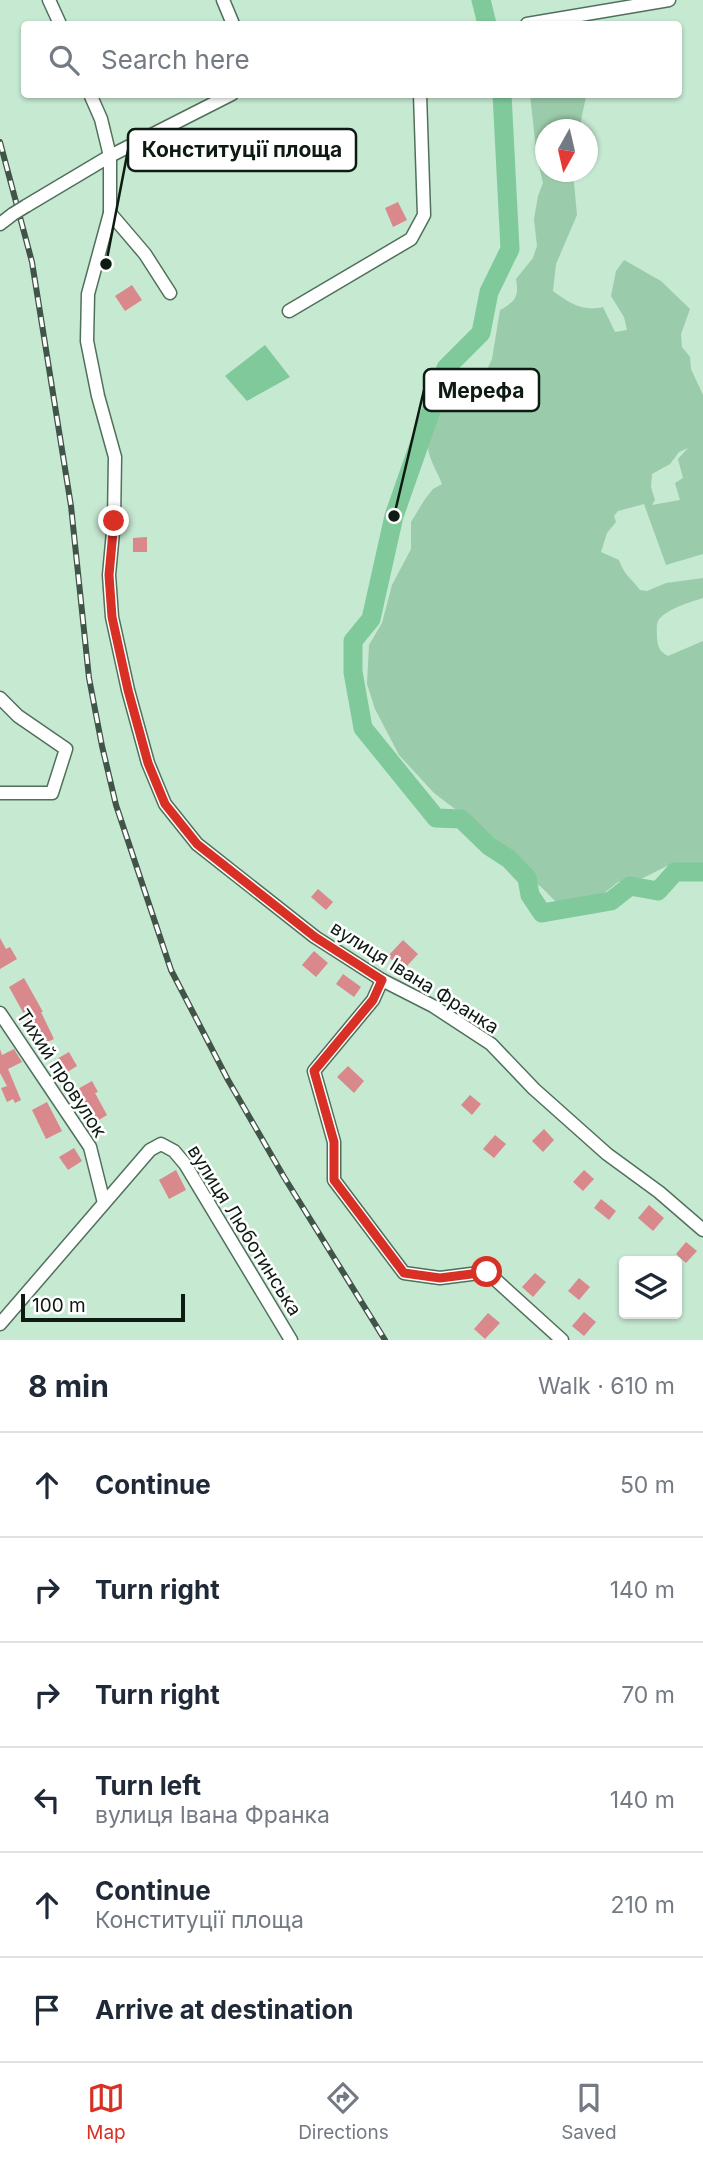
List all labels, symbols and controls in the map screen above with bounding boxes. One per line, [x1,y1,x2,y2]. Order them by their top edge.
search box [21,21,682,98]
icon: search [45,41,83,79]
text: Search here [101,44,250,75]
north arrow [535,119,598,182]
callout: Конституції площа [128,129,356,171]
text: Конституції площа [142,137,342,162]
callout: Мерефа [424,369,539,411]
text: Мерефа [438,378,524,403]
route end [98,505,129,536]
street label: вулиця Івана Франка [326,916,503,1039]
street label: Тихий провулок [12,1005,112,1142]
street label: вулиця Люботинська [183,1141,306,1320]
route start [471,1256,502,1287]
map controls [619,1256,682,1319]
button: layers [619,1256,682,1319]
scale bar [21,1291,186,1323]
text: 100 m [32,1294,86,1317]
text: 8 min [28,1368,109,1404]
text: Walk · 610 m [538,1372,675,1400]
icon: ahead [28,1466,66,1504]
text: Continue [95,1469,211,1500]
text: 50 m [620,1471,675,1499]
icon: right [28,1571,66,1609]
text: Turn right [95,1574,220,1605]
text: 140 m [610,1576,675,1604]
icon: right [28,1676,66,1714]
text: Turn right [95,1679,220,1710]
text: 70 m [621,1681,675,1709]
text: Turn left [95,1770,201,1801]
icon: left [28,1781,66,1819]
text: 140 m [610,1786,675,1814]
text: вулиця Івана Франка [95,1801,330,1829]
text: Continue [95,1875,211,1906]
icon: ahead [28,1886,66,1924]
text: 210 m [610,1891,675,1919]
text: Конституції площа [95,1906,304,1934]
icon: arrive [28,1991,66,2029]
text: Arrive at destination [95,1994,354,2025]
tab: Map [86,2079,126,2144]
tab: Directions [298,2079,389,2144]
tab: Saved [561,2079,617,2144]

